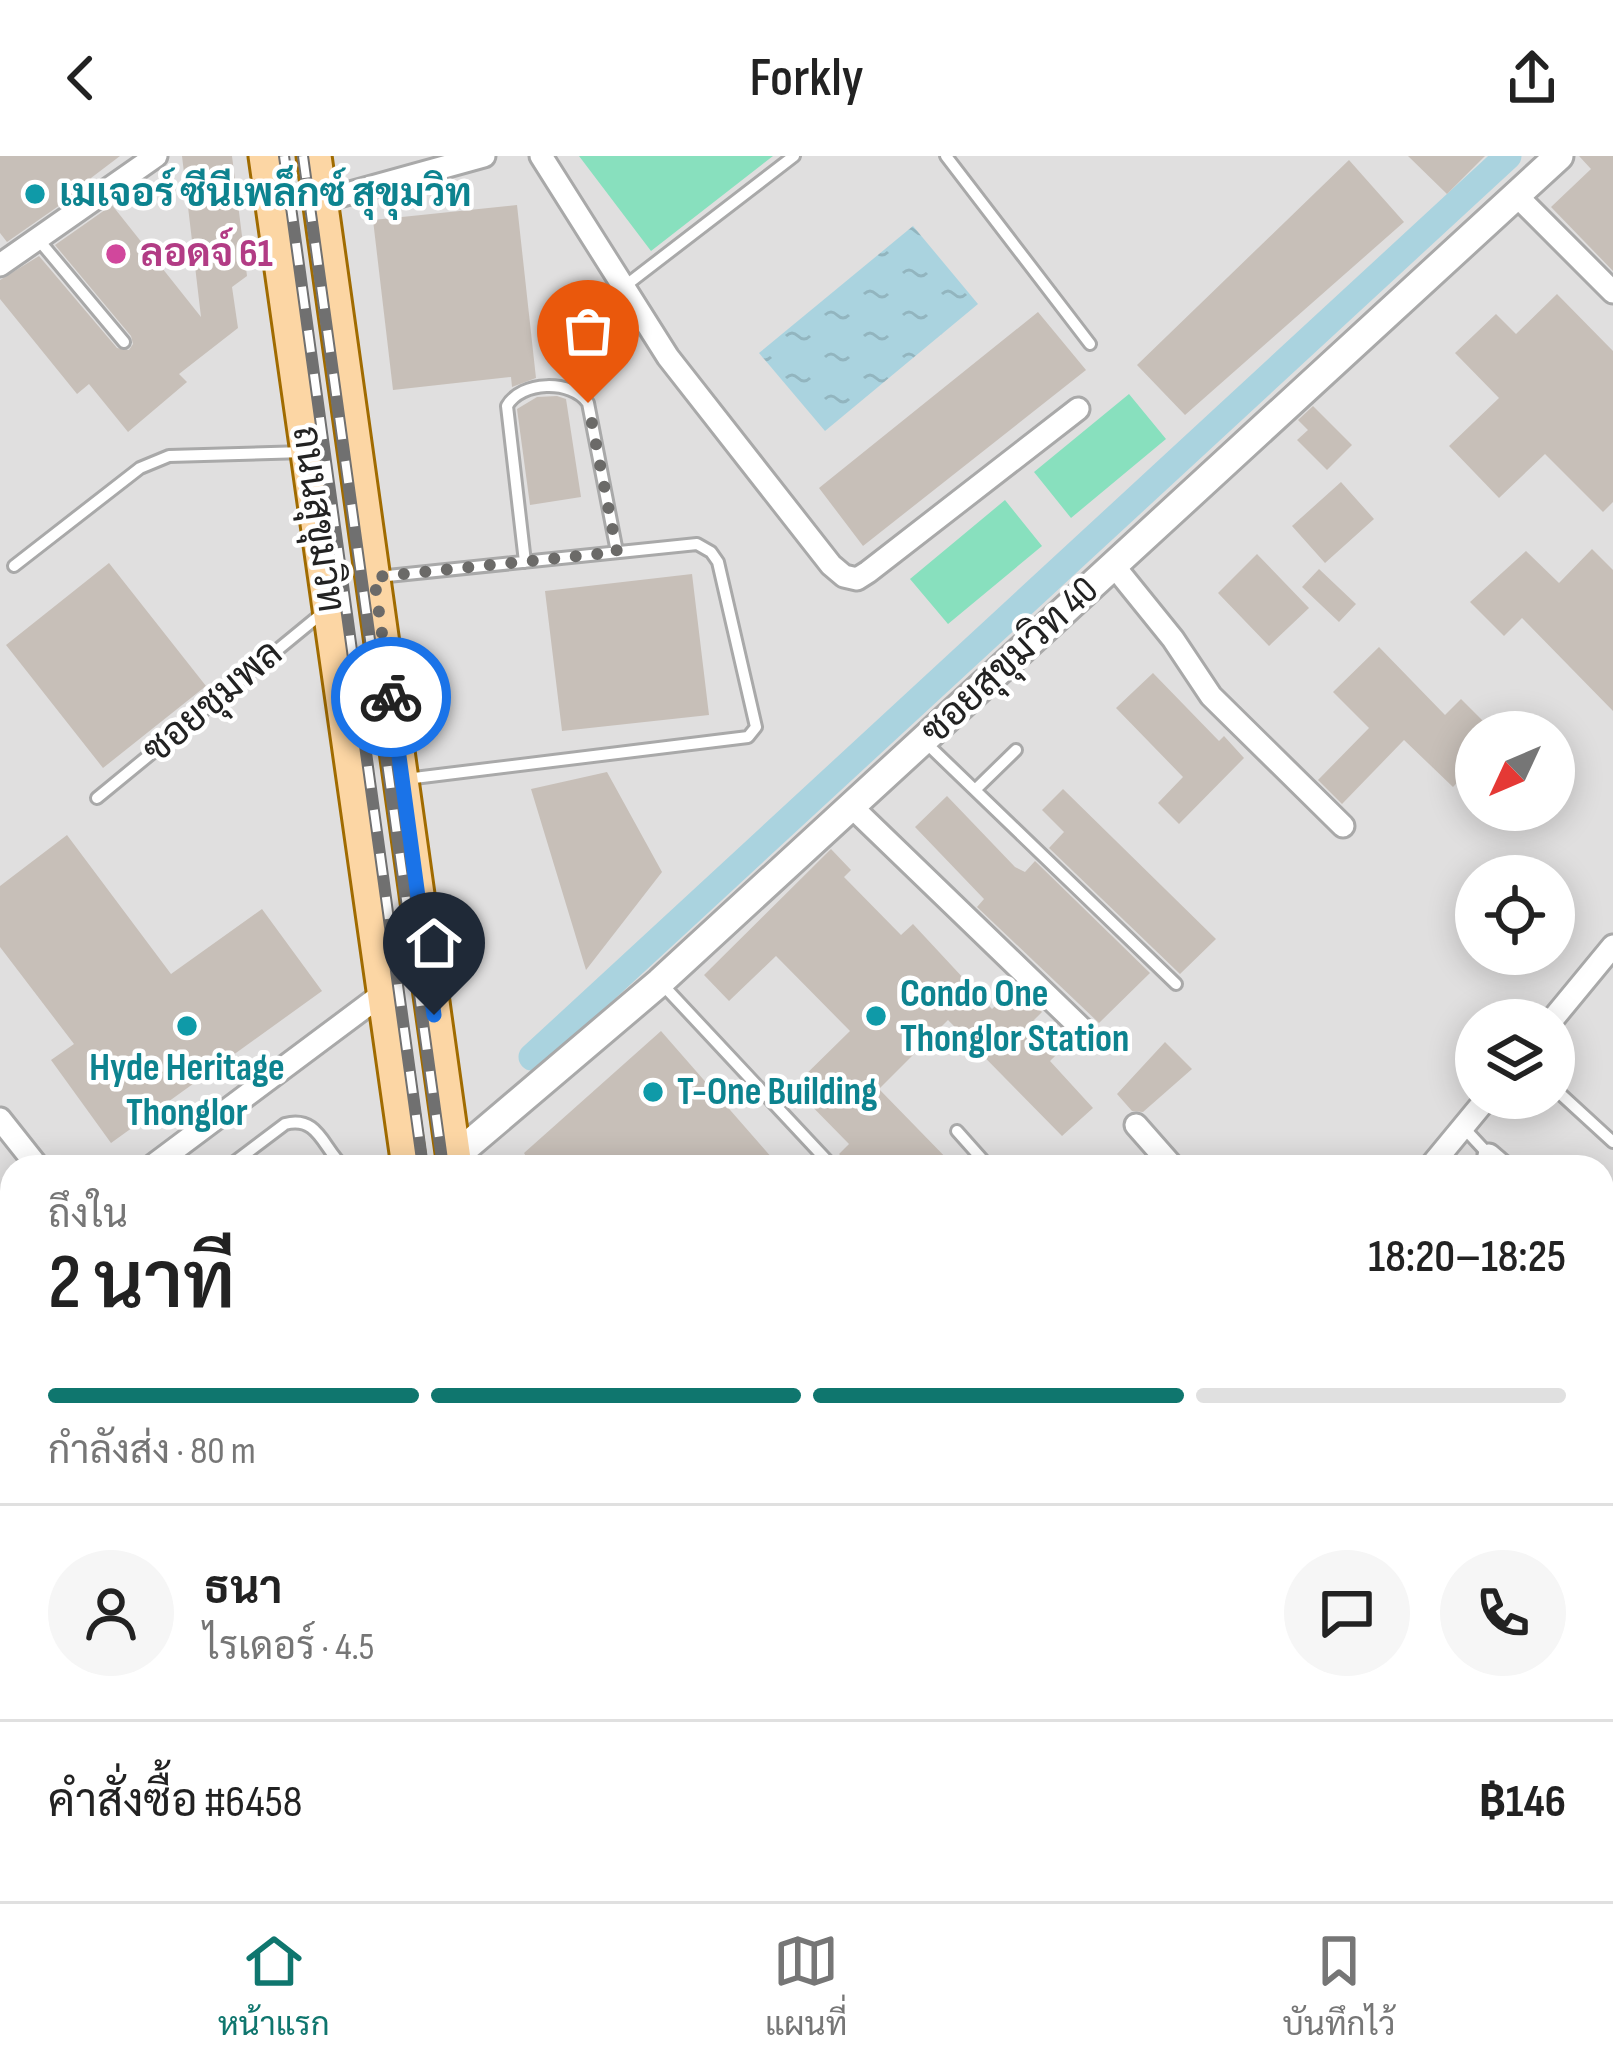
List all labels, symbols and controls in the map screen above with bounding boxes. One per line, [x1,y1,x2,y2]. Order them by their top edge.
icon: back [48,45,114,111]
icon: share [1499,45,1565,111]
text: Forkly [749,46,864,111]
place label: เมเจอร์ ซีนีเพล็กซ์ สุขุมวิท [59,165,472,220]
marker: เมเจอร์ ซีนีเพล็กซ์ สุขุมวิท [22,181,48,207]
place label: ลอดจ์ 61 [140,227,273,278]
marker: ลอดจ์ 61 [103,241,129,267]
pin [537,280,639,403]
icon: bag [555,298,621,364]
street label: ถนนสุขุมวิท [281,423,354,615]
street label: ซอยสุขุมวิท 40 [912,567,1109,755]
street label: ซอยชุมพล [134,630,293,775]
courier [331,637,451,757]
icon: bike [358,664,424,730]
north arrow [1455,711,1575,831]
map controls [1455,711,1575,1119]
button: locate [1455,855,1575,975]
pin [383,892,485,1015]
icon: home [401,910,467,976]
place label: Condo One Thonglor Station [900,971,1129,1063]
button: layers [1455,999,1575,1119]
marker: Condo One Thonglor Station [863,1003,889,1029]
marker: Hyde Heritage Thonglor [174,1013,200,1039]
place label: Hyde Heritage Thonglor [89,1045,285,1137]
place label: T-One Building [677,1069,878,1116]
marker: T-One Building [640,1079,666,1105]
text: ถึงใน [48,1192,128,1239]
text: 18:20–18:25 [1368,1230,1566,1285]
text: 2 นาที [48,1237,235,1330]
text: กำลังส่ง · 80 m [48,1428,256,1475]
button: person [48,1550,174,1676]
button: chat [1284,1550,1410,1676]
button: phone [1440,1550,1566,1676]
text: ธนา [204,1562,282,1617]
text: ไรเดอร์ · 4.5 [204,1624,374,1671]
text: คำสั่งซื้อ #6458 [48,1775,302,1830]
text: ฿146 [1479,1775,1566,1830]
tab: หน้าแรก [218,1928,330,2045]
tab: แผนที่ [765,1928,847,2045]
tab: บันทึกไว้ [1283,1928,1395,2045]

